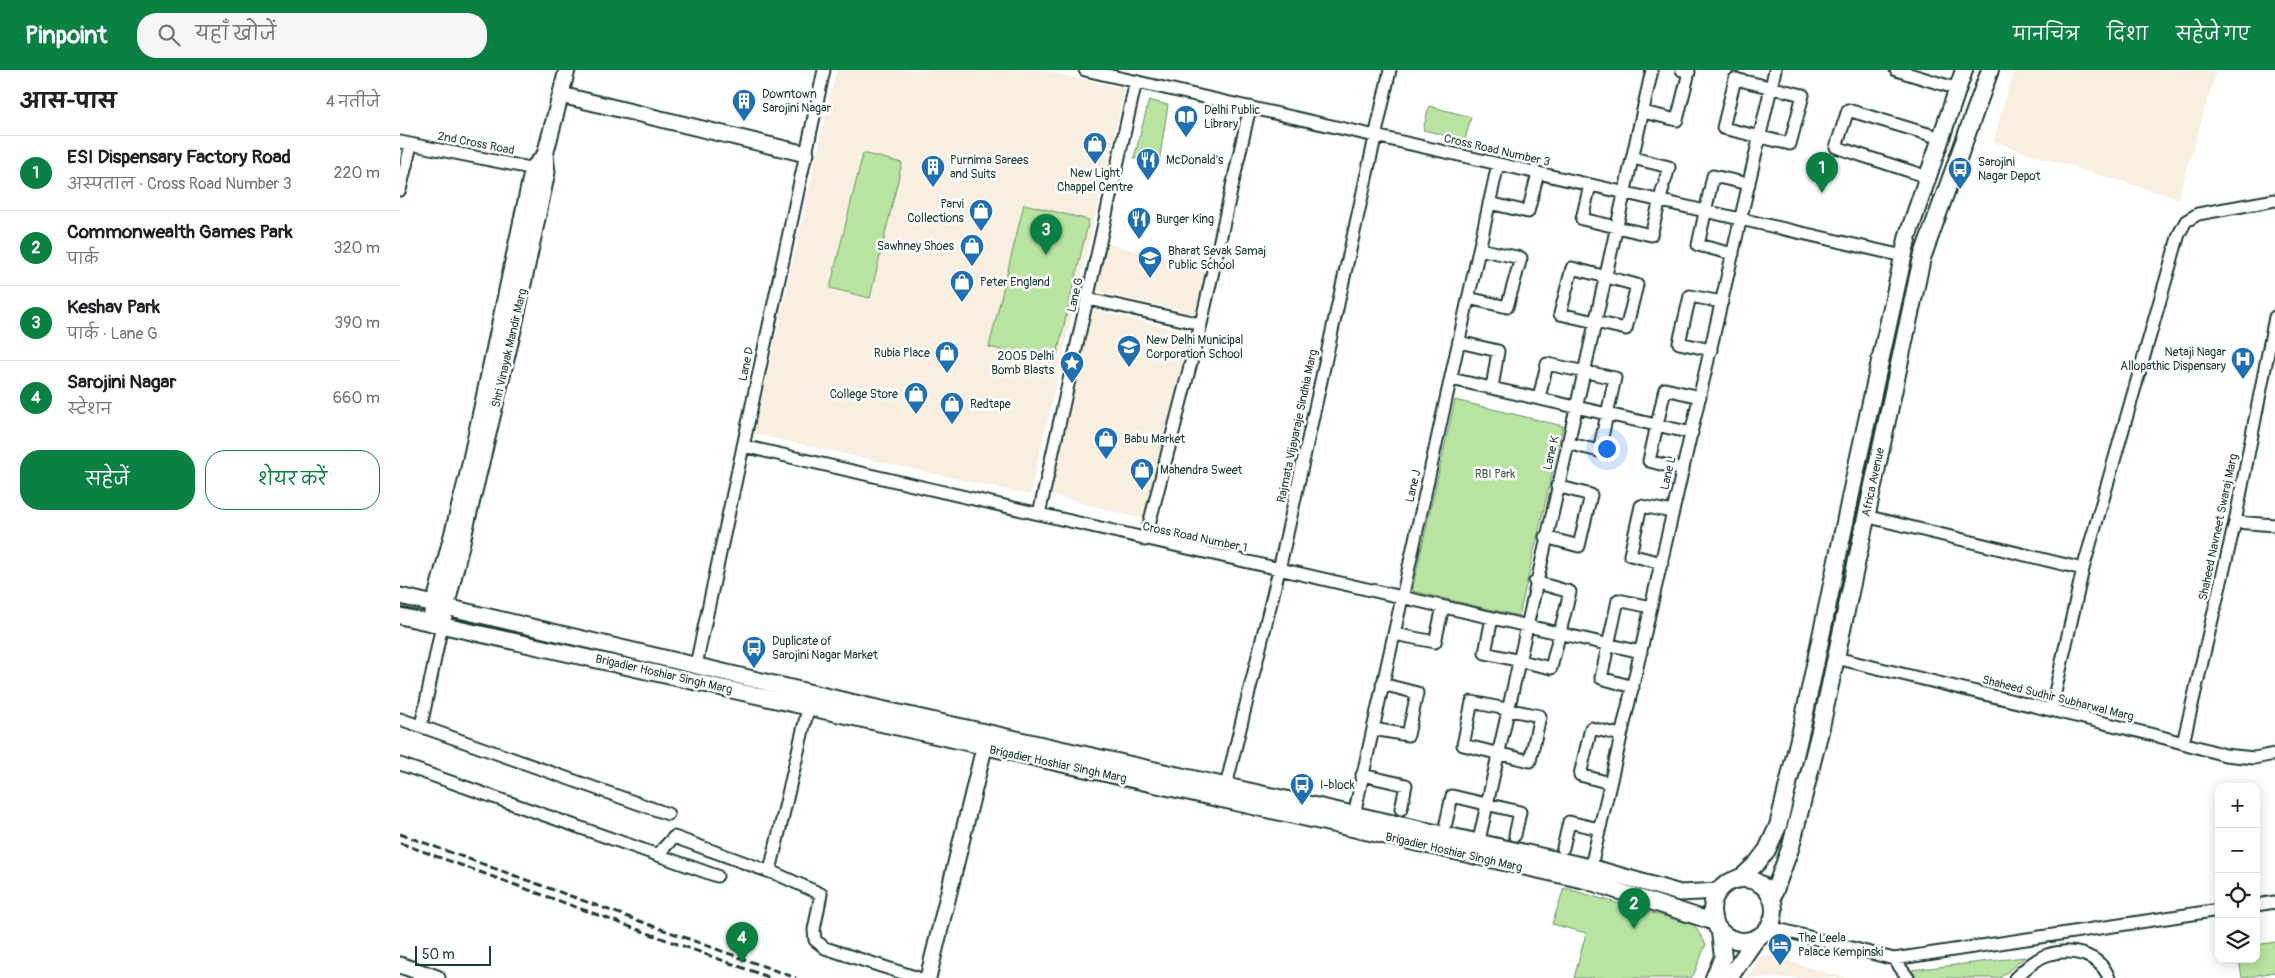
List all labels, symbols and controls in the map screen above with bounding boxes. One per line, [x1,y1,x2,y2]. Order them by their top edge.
search box [137,13,487,58]
text: Pinpoint [25,21,107,50]
icon: search [155,21,183,49]
text: यहाँ खोजें [195,22,276,46]
text: मानचित्र [2013,23,2079,46]
text: दिशा [2107,23,2148,46]
text: सहेजे गए [2176,23,2250,46]
place label: Downtown Sarojini Nagar [762,87,832,116]
text: आस-पास [20,88,116,115]
building icon: Downtown Sarojini Nagar [731,88,757,122]
text: 4 नतीजे [326,92,380,112]
place label: Delhi Public Library [1204,103,1260,132]
library icon: Delhi Public Library [1173,104,1199,138]
street label: 2nd Cross Road [436,129,516,158]
shop icon: New Light Chappel Centre [1082,131,1108,165]
street label: Cross Road Number 3 [1442,131,1552,170]
text: ESI Dispensary Factory Road [67,145,291,169]
restaurant icon: McDonald's [1135,147,1161,181]
pin: 1 [1806,152,1838,193]
place label: Purnima Sarees and Suits [950,153,1029,182]
place label: McDonald's [1166,153,1224,168]
building icon: Purnima Sarees and Suits [920,154,946,188]
place label: Sarojini Nagar Depot [1978,155,2041,184]
bus stop icon: Sarojini Nagar Depot [1947,156,1973,190]
text: 1 [33,163,39,183]
text: 220 m [334,163,380,183]
place label: New Light Chappel Centre [1057,166,1133,195]
text: अस्पताल · Cross Road Number 3 [67,174,292,194]
place label: Parvi Collections [907,197,965,226]
shop icon: Parvi Collections [968,198,994,232]
restaurant icon: Burger King [1126,206,1152,240]
place label: Burger King [1156,212,1214,227]
pin: 3 [1030,214,1062,255]
text: Commonwealth Games Park [67,220,293,244]
shop icon: Sawhney Shoes [959,233,985,267]
text: 2 [32,238,40,258]
text: 320 m [334,238,380,258]
place label: Sawhney Shoes [877,239,955,254]
place label: Bharat Sevak Samaj Public School [1168,244,1266,273]
school or university icon: Bharat Sevak Samaj Public School [1137,245,1163,279]
text: पार्क [67,249,98,269]
shop icon: Peter England [949,269,975,303]
place label: Peter England [980,275,1050,290]
street label: Lane G [1064,276,1087,314]
street label: Shri Vinayak Mandir Marg [488,287,530,409]
text: Keshav Park [67,295,160,319]
text: 3 [32,313,40,333]
text: 390 m [334,313,380,333]
text: पार्क · Lane G [67,324,158,344]
place label: New Delhi Municipal Corporation School [1146,333,1244,362]
school or university icon: New Delhi Municipal Corporation School [1116,334,1142,368]
shop icon: Rubia Place [934,340,960,374]
street label: Lane D [736,345,758,383]
place label: Netaji Nagar Allopathic Dispensary [2120,345,2227,374]
place label: Rubia Place [874,346,930,361]
hospital icon: Netaji Nagar Allopathic Dispensary [2230,346,2256,380]
street label: Rajmata Vijayaraje Sindhia Marg [1274,348,1321,504]
place label: 2005 Delhi Bomb Blasts [991,349,1055,378]
place icon: 2005 Delhi Bomb Blasts [1059,350,1085,384]
text: Sarojini Nagar [67,370,176,394]
shop icon: College Store [903,381,929,415]
place label: College Store [830,387,898,402]
text: 4 [31,388,41,408]
text: 660 m [333,388,380,408]
shop icon: Redtape [939,391,965,425]
place label: Redtape [970,397,1011,412]
text: स्टेशन [67,399,111,419]
shop icon: Babu Market [1093,426,1119,460]
place label: Babu Market [1124,432,1185,447]
street label: Lane K [1540,435,1563,472]
your location [1594,436,1620,462]
street label: Africa Avenue [1859,446,1888,518]
button: सहेजें [20,450,195,510]
button: शेयर करें [205,450,380,510]
street label: Shaheed Navneet Swaraj Marg [2196,452,2241,602]
street label: Lane L [1657,455,1680,491]
shop icon: Mahendra Sweet [1129,457,1155,491]
place label: Mahendra Sweet [1160,463,1243,478]
park label: RBI Park [1475,467,1515,482]
street label: Lane J [1402,468,1425,504]
street label: Cross Road Number 1 [1141,519,1249,556]
place label: Duplicate of Sarojini Nagar Market [772,634,878,663]
bus stop icon: Duplicate of Sarojini Nagar Market [741,635,767,669]
street label: Brigadier Hoshiar Singh Marg [594,651,734,698]
street label: Shaheed Sudhir Subharwal Marg [1980,672,2135,725]
street label: Brigadier Hoshiar Singh Marg [988,743,1128,786]
bus stop icon: I-block [1289,772,1315,806]
place label: I-block [1320,778,1355,793]
map controls [2215,783,2260,963]
button: + [2215,783,2260,828]
button: − [2215,828,2260,873]
street label: Brigadier Hoshiar Singh Marg [1384,829,1524,876]
button: locate [2215,873,2260,918]
pin: 2 [1618,888,1650,929]
button: layers [2215,918,2260,963]
pin: 4 [726,922,758,963]
place label: The Leela Palace Kempinski [1798,931,1883,960]
hotel icon: The Leela Palace Kempinski [1767,932,1793,966]
scale bar [415,943,491,966]
text: 50 m [422,946,455,963]

